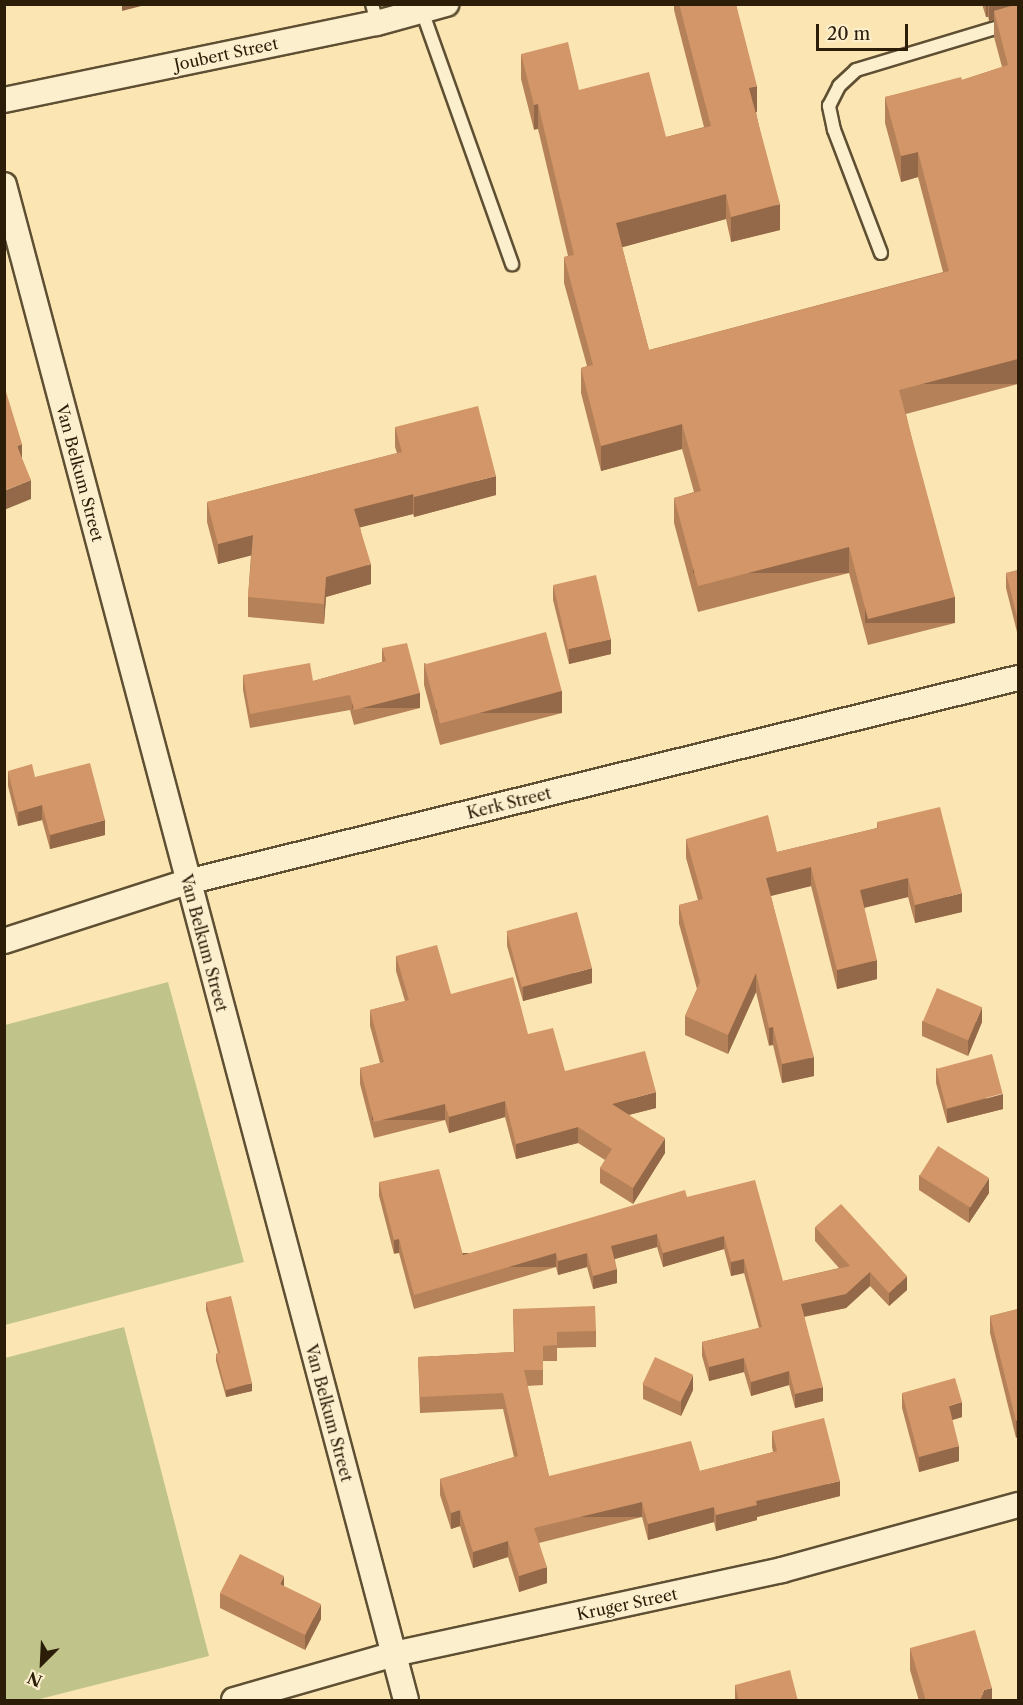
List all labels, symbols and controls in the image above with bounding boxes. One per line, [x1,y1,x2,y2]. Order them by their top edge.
scale bar [819,12,910,50]
text: 20 m [827,23,870,45]
street label: Joubert Street [172,34,280,74]
street label: Van Belkum Street [52,402,108,544]
street label: Kerk Street [465,783,553,823]
street label: Van Belkum Street [176,872,232,1014]
street label: Van Belkum Street [301,1342,357,1484]
street label: Kruger Street [575,1584,679,1624]
north arrow [12,1633,72,1693]
text: N [24,1667,45,1691]

